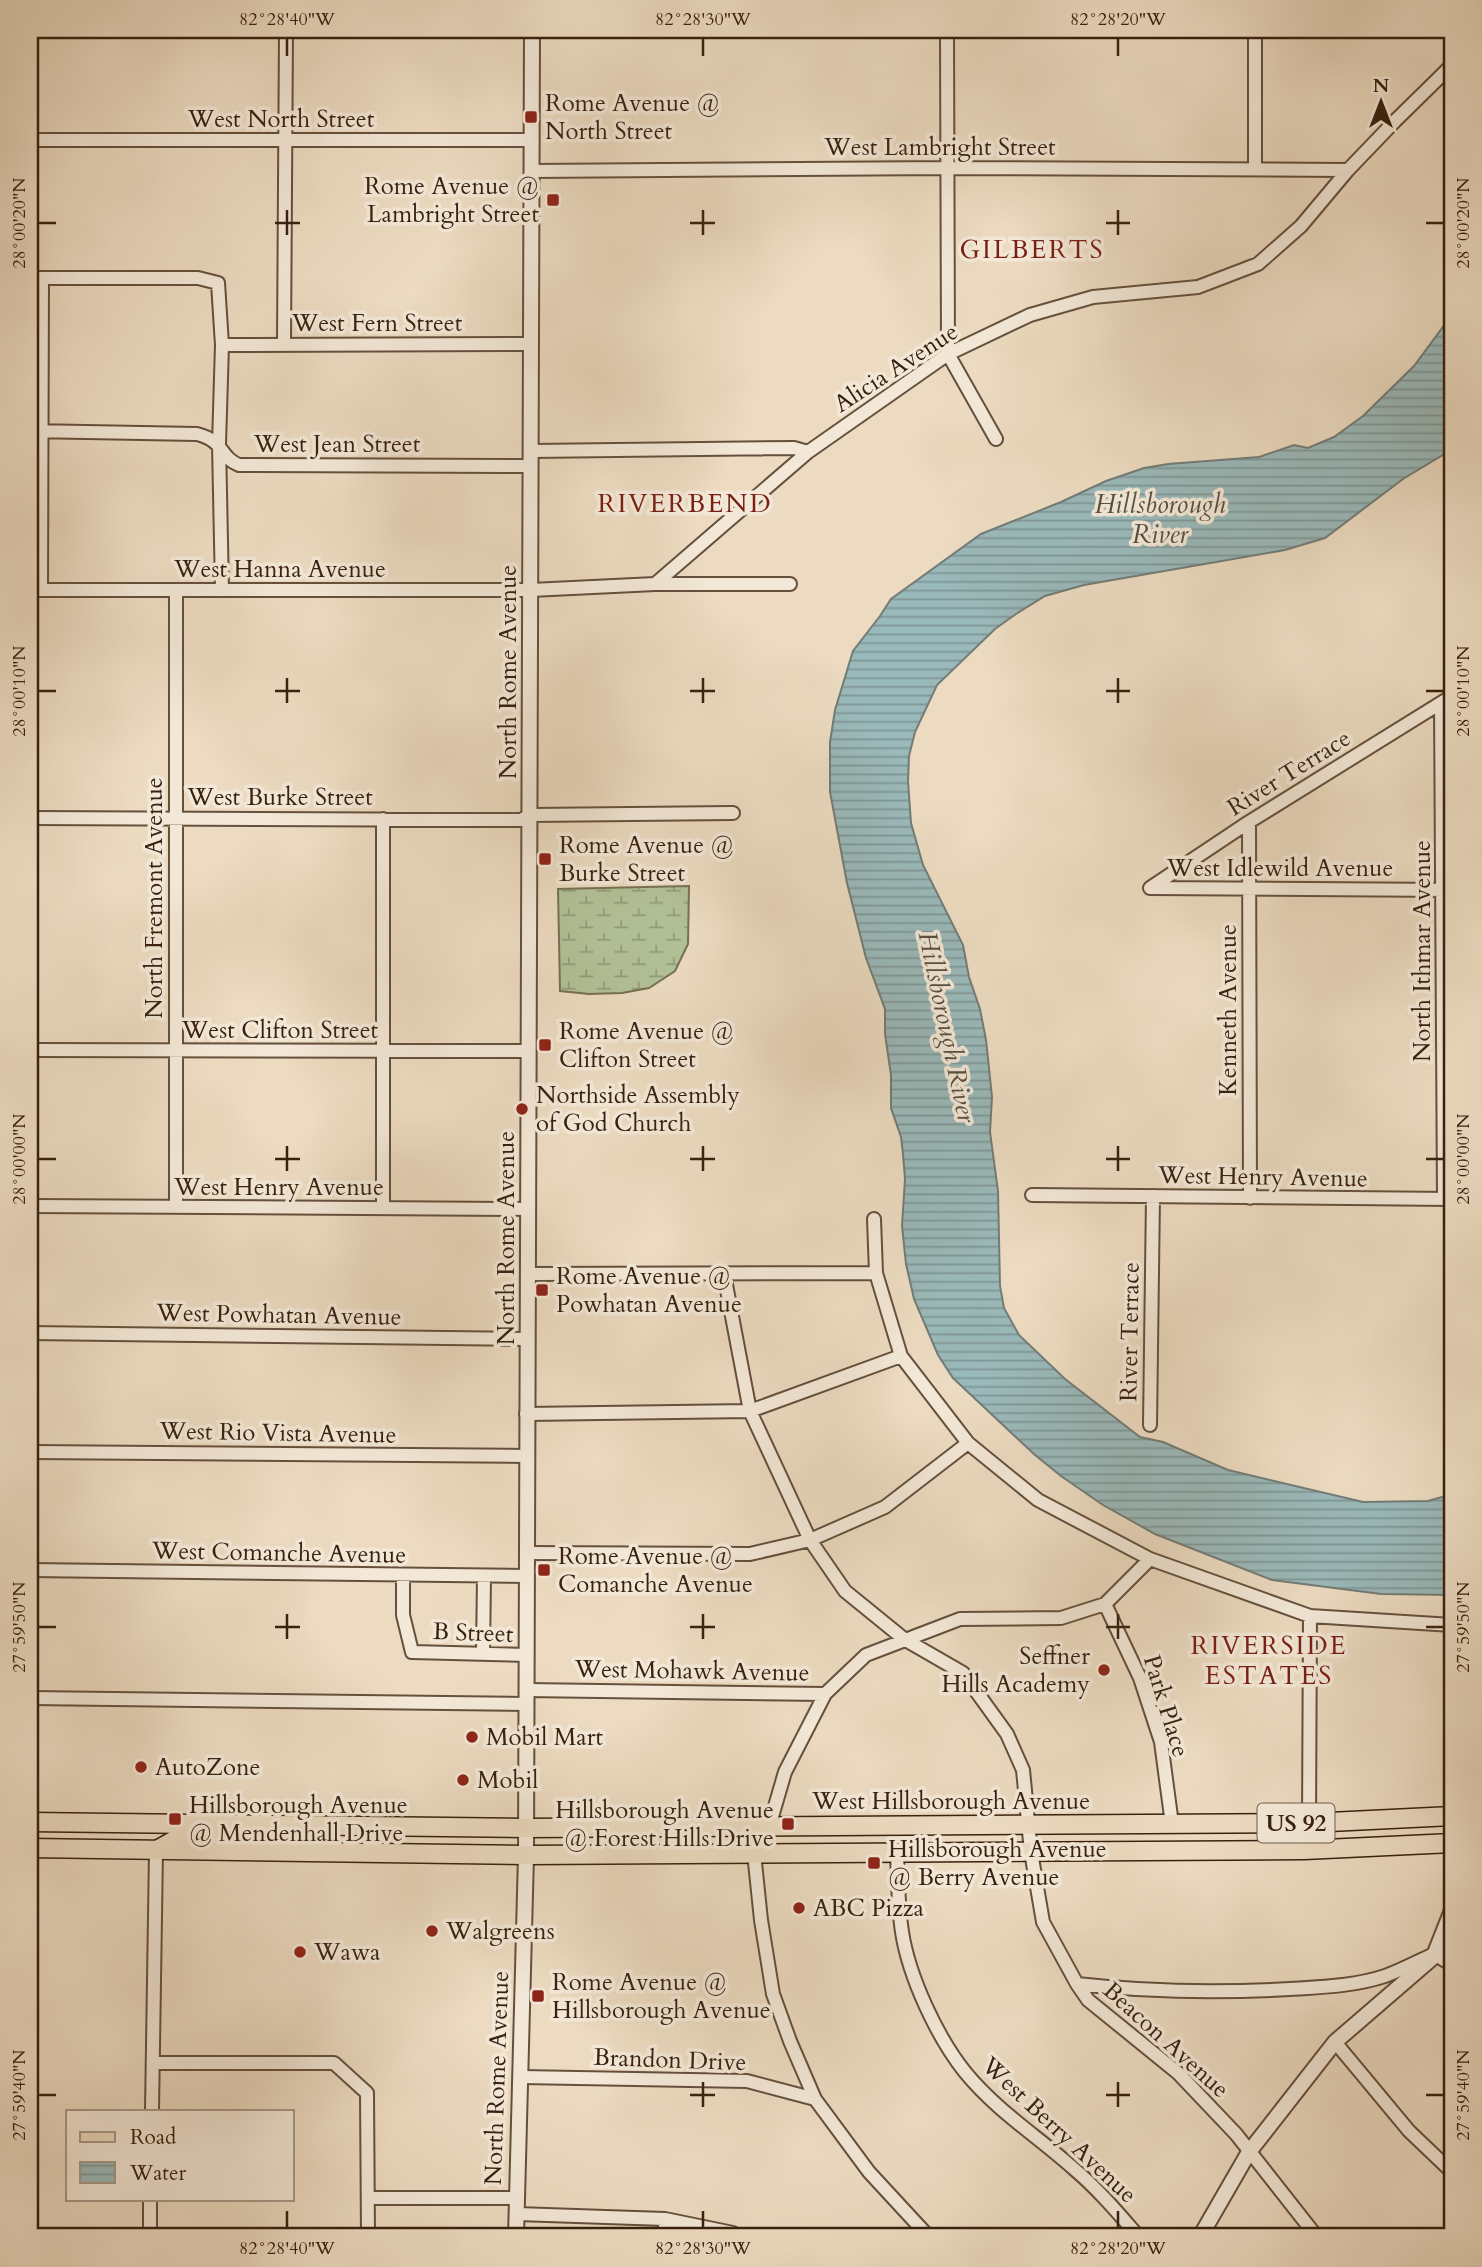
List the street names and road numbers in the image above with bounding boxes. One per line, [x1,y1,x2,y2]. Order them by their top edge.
street label: West North Street [187,103,375,136]
street label: West Lambright Street [823,131,1056,164]
street label: West Fern Street [291,307,463,340]
street label: Alicia Avenue [827,315,965,421]
street label: West Jean Street [253,428,421,461]
street label: West Hanna Avenue [173,553,386,586]
street label: North Rome Avenue [492,565,525,779]
street label: River Terrace [1221,722,1357,824]
street label: North Fremont Avenue [138,777,171,1019]
street label: West Burke Street [186,781,373,814]
street label: North Ithmar Avenue [1406,840,1439,1062]
street label: West Idlewild Avenue [1166,852,1393,885]
street label: Kenneth Avenue [1212,924,1245,1096]
street label: West Clifton Street [181,1014,379,1047]
street label: North Rome Avenue [490,1131,523,1345]
street label: West Henry Avenue [1157,1159,1368,1195]
street label: West Henry Avenue [173,1171,384,1204]
street label: River Terrace [1112,1262,1148,1402]
street label: West Powhatan Avenue [155,1296,402,1334]
street label: West Rio Vista Avenue [158,1414,397,1452]
street label: West Comanche Avenue [151,1534,406,1572]
street label: B Street [432,1615,514,1651]
street label: Park Place [1135,1651,1197,1761]
street label: West Mohawk Avenue [573,1652,810,1690]
street label: West Hillsborough Avenue [811,1785,1090,1818]
road number: US 92 [1258,1804,1334,1842]
street label: North Rome Avenue [477,1970,517,2186]
street label: Beacon Avenue [1096,1974,1236,2106]
street label: Brandon Drive [593,2041,747,2079]
street label: West Berry Avenue [973,2049,1144,2211]

